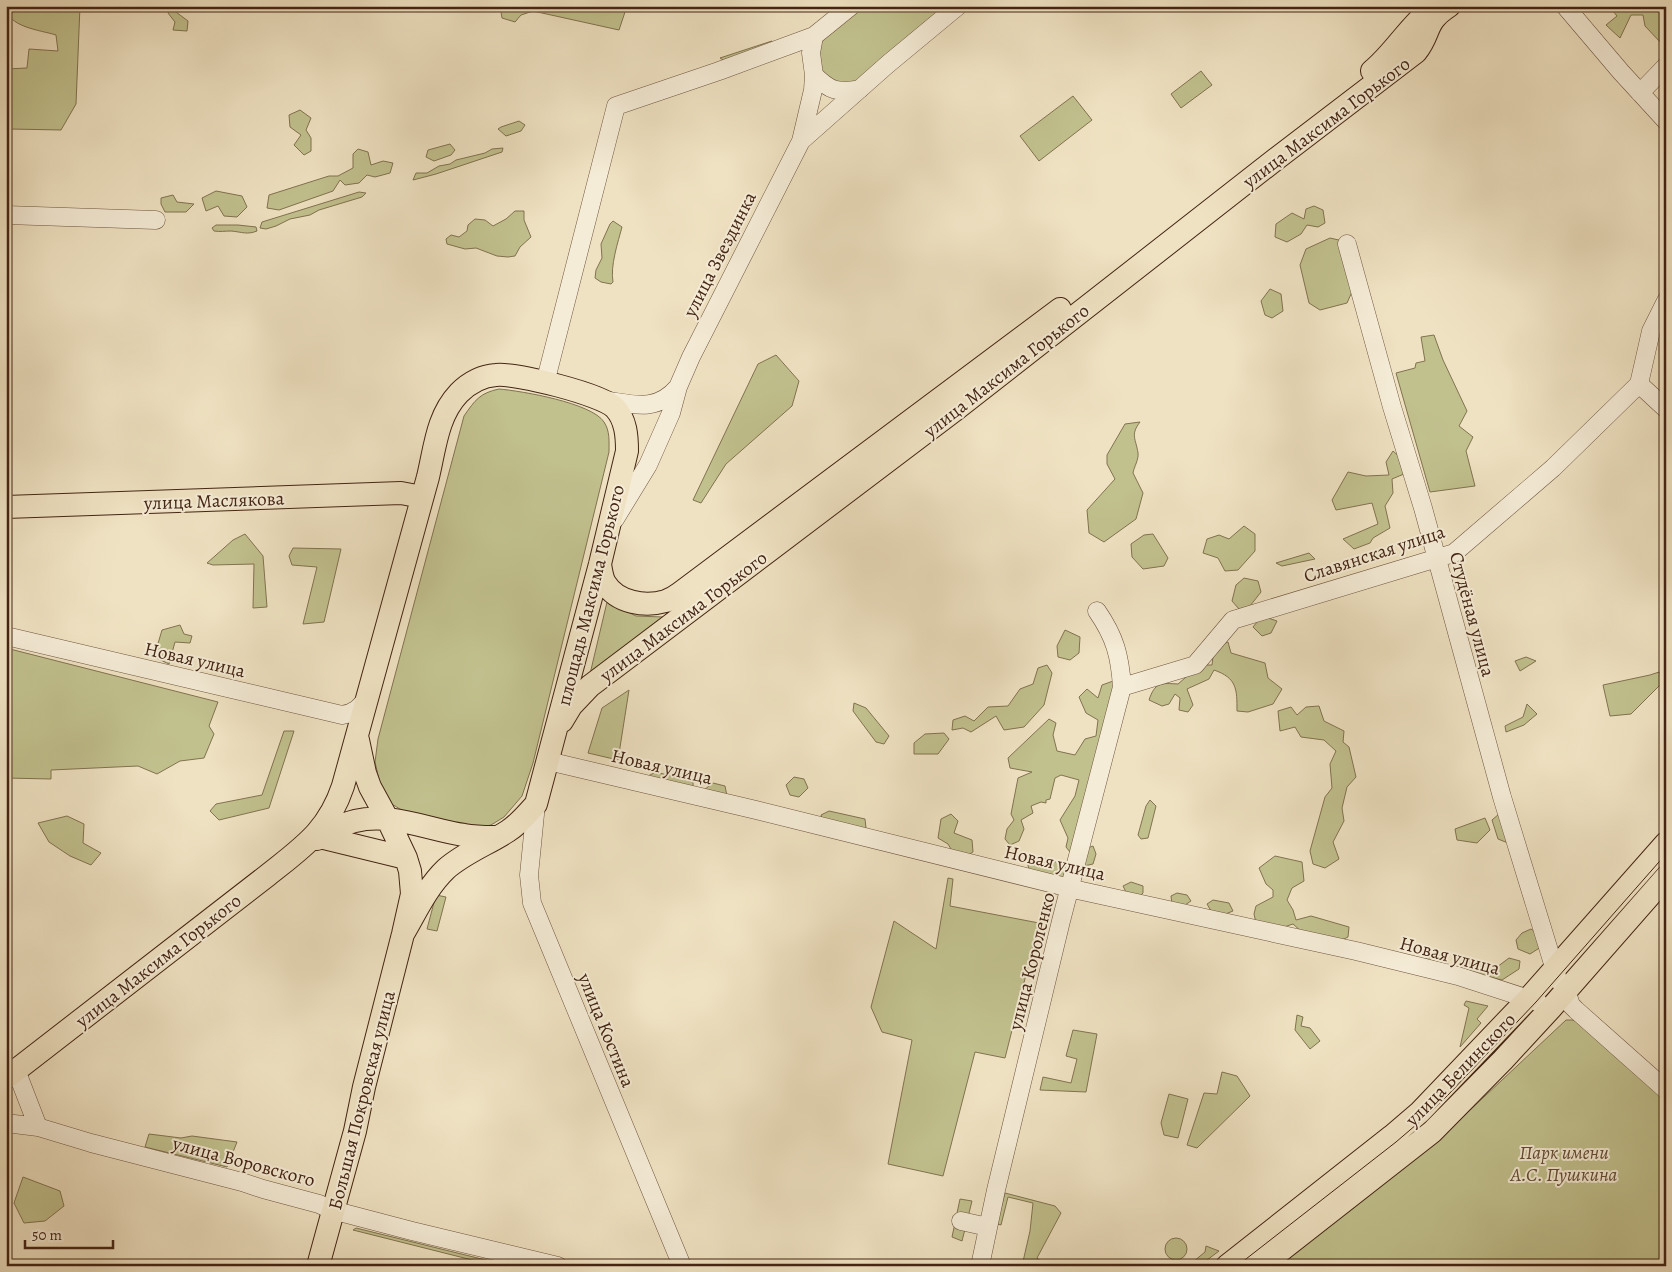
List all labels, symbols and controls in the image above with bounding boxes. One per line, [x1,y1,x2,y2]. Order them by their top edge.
street label: улица Максима Горького [1237,51,1416,195]
street label: улица Звездинка [677,187,763,323]
street label: улица Максима Горького [918,298,1095,444]
street label: площадь Максима Горького [551,482,631,709]
street label: улица Маслякова [142,486,285,516]
street label: Славянская улица [1300,519,1449,589]
street label: улица Максима Горького [594,545,773,689]
street label: Студёная улица [1443,549,1501,680]
street label: Новая улица [142,636,248,684]
street label: Новая улица [609,743,715,791]
street label: Новая улица [1002,839,1108,887]
street label: улица Максима Горького [70,888,247,1034]
street label: улица Короленко [1002,890,1062,1034]
street label: Новая улица [1397,930,1503,982]
street label: улица Костина [571,968,641,1092]
street label: Большая Покровская улица [322,988,402,1213]
street label: улица Белинского [1399,1007,1522,1133]
street label: улица Воровского [169,1130,318,1193]
park label: Парк имени А.С. Пушкина [1510,1140,1618,1188]
scale bar [25,1217,112,1249]
text: 50 m [32,1225,62,1245]

